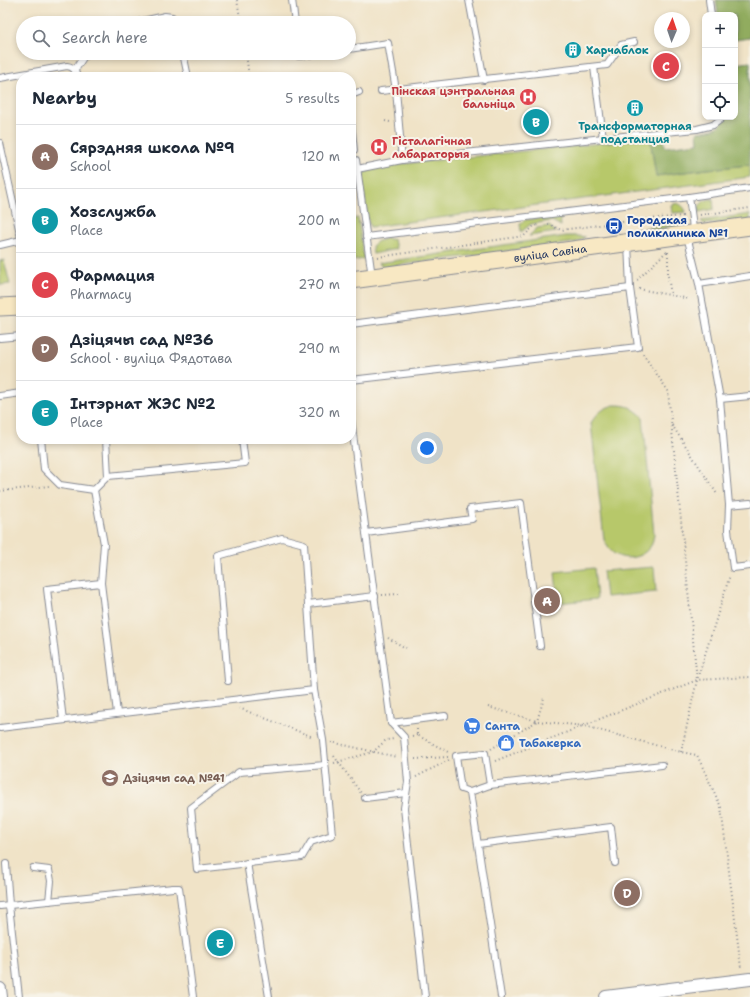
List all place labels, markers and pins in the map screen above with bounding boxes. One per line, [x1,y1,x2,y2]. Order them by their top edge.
building icon: Харчаблок [563,40,583,60]
place label: Харчаблок [586,43,649,58]
pin: C [653,51,679,81]
place label: Пінская цэнтральная бальніца [391,84,515,112]
hospital icon: Пінская цэнтральная бальніца [518,87,538,107]
building icon: Трансформаторная подстанция [625,98,645,118]
pin: B [523,107,549,137]
place label: Трансформаторная подстанция [578,119,692,147]
place label: Гісталагічная лабараторыя [392,134,472,162]
hospital icon: Гісталагічная лабараторыя [369,137,389,157]
place label: Городская поликлиника №1 [627,213,728,241]
bus stop icon: Городская поликлиника №1 [604,216,624,236]
pin: A [534,586,560,616]
supermarket icon: Санта [462,716,482,736]
place label: Санта [485,719,520,734]
shop icon: Табакерка [496,733,516,753]
place label: Табакерка [519,736,581,751]
school or university icon: Дзіцячы сад №41 [100,768,120,788]
place label: Дзіцячы сад №41 [123,771,225,786]
pin: D [614,878,640,908]
pin: E [207,928,233,958]

